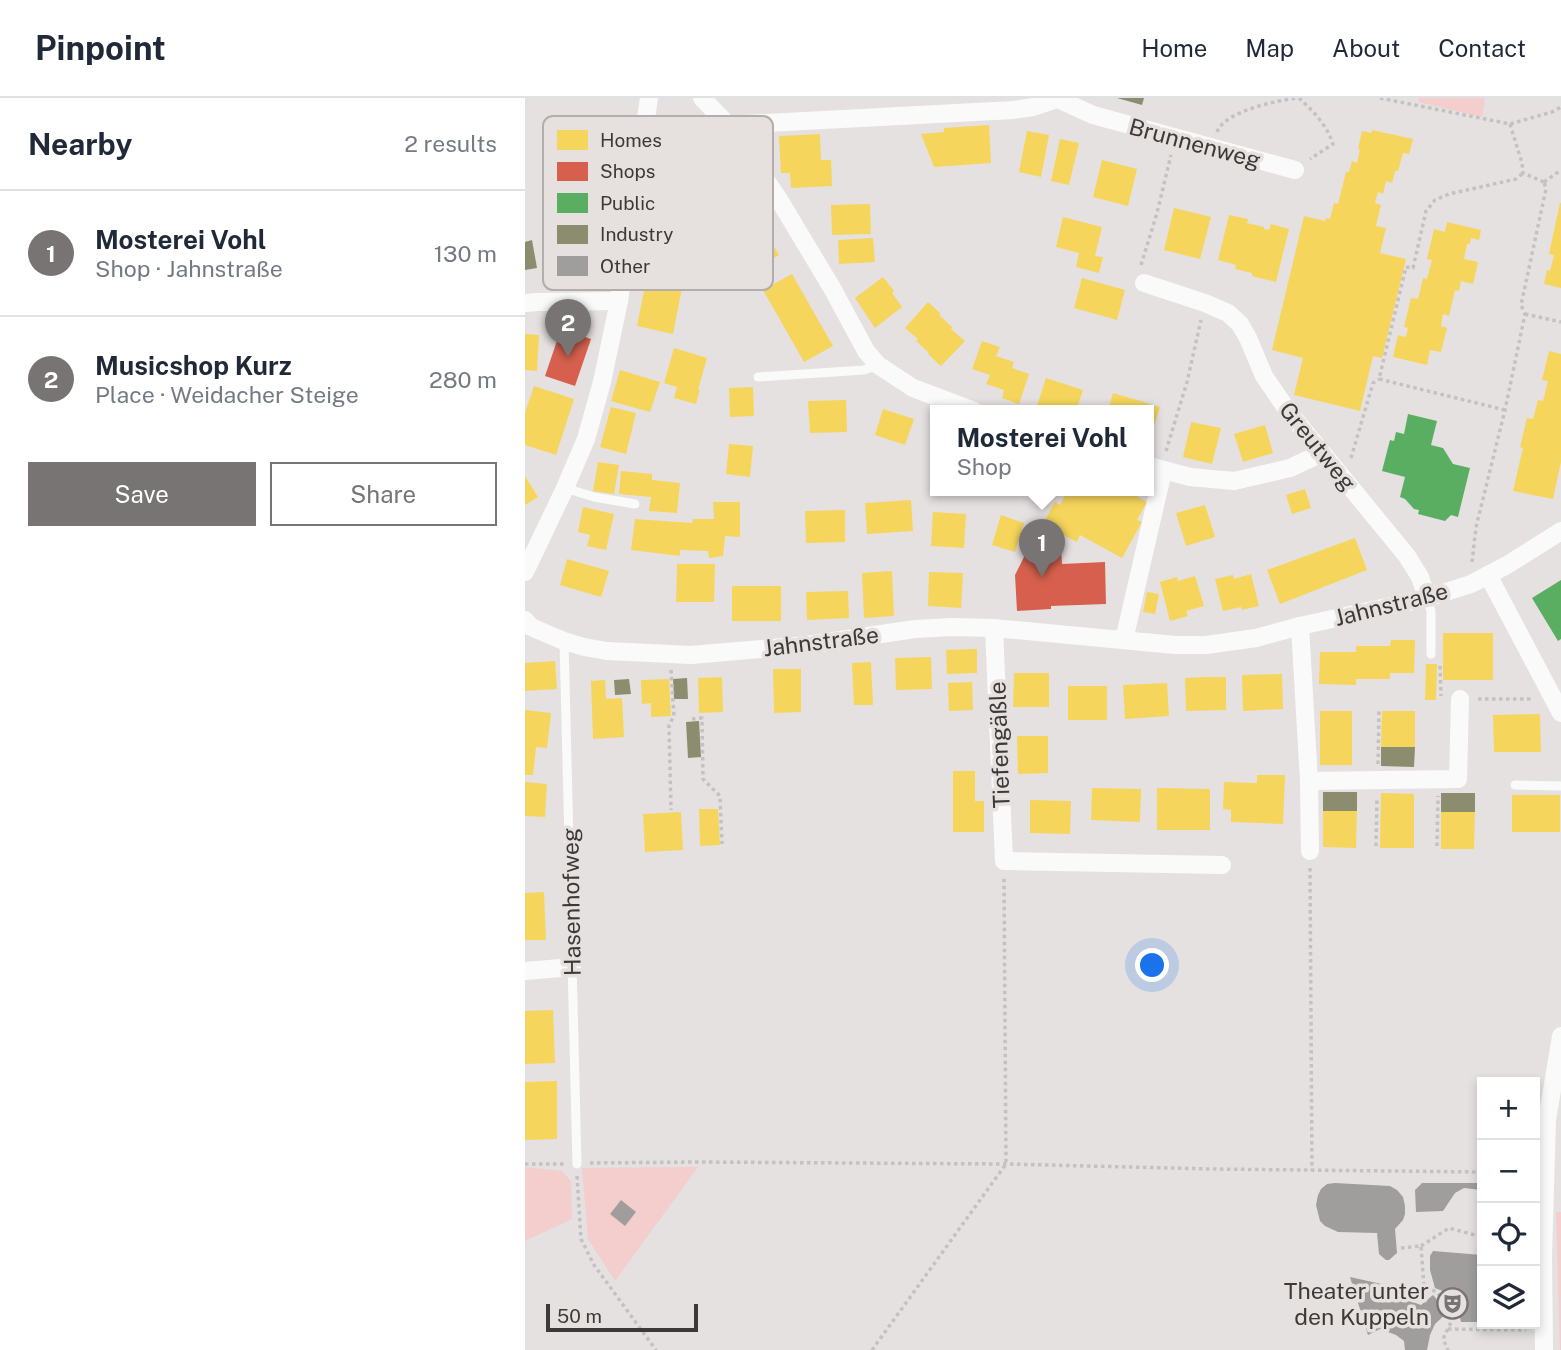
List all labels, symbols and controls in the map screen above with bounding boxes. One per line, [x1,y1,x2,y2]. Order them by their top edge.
text: Pinpoint [35,29,166,67]
text: Home [1141,34,1207,62]
text: Map [1245,34,1294,62]
text: About [1332,34,1400,62]
text: Contact [1438,34,1526,62]
street label: Brunnenweg [1126,112,1264,174]
legend [543,116,773,290]
text: Nearby [28,126,132,162]
text: Homes [600,129,662,151]
text: 2 results [404,130,497,157]
text: Shops [600,160,655,182]
text: Public [600,192,655,214]
text: Industry [600,223,673,245]
text: Mosterei Vohl [95,224,266,255]
text: 1 [46,240,56,267]
text: 130 m [434,240,497,267]
text: Shop · Jahnstraße [95,255,283,282]
text: Other [600,255,650,277]
pin: 2 [545,299,591,357]
text: Musicshop Kurz [95,350,292,381]
text: 2 [44,366,58,393]
text: 280 m [429,366,497,393]
text: Place · Weidacher Steige [95,381,359,408]
street label: Greutweg [1274,396,1362,496]
popup [930,405,1154,496]
text: Mosterei Vohl [956,422,1128,453]
text: Shop [956,453,1012,480]
button: Save [28,462,256,526]
button: Share [270,462,497,526]
pin: 1 [1019,519,1065,577]
street label: Jahnstraße [1331,577,1451,631]
street label: Jahnstraße [762,621,880,661]
street label: Tiefengäßle [983,681,1015,809]
street label: Hasenhofweg [556,828,586,976]
your location [1135,948,1169,982]
map controls [1477,1077,1540,1329]
button: + [1477,1077,1540,1140]
button: − [1477,1140,1540,1203]
button: locate [1477,1203,1540,1266]
button: layers [1477,1266,1540,1329]
place label: Theater unter den Kuppeln [1284,1277,1429,1330]
theatre icon: Theater unter den Kuppeln [1435,1286,1469,1320]
scale bar [546,1301,698,1333]
text: 50 m [557,1305,602,1327]

